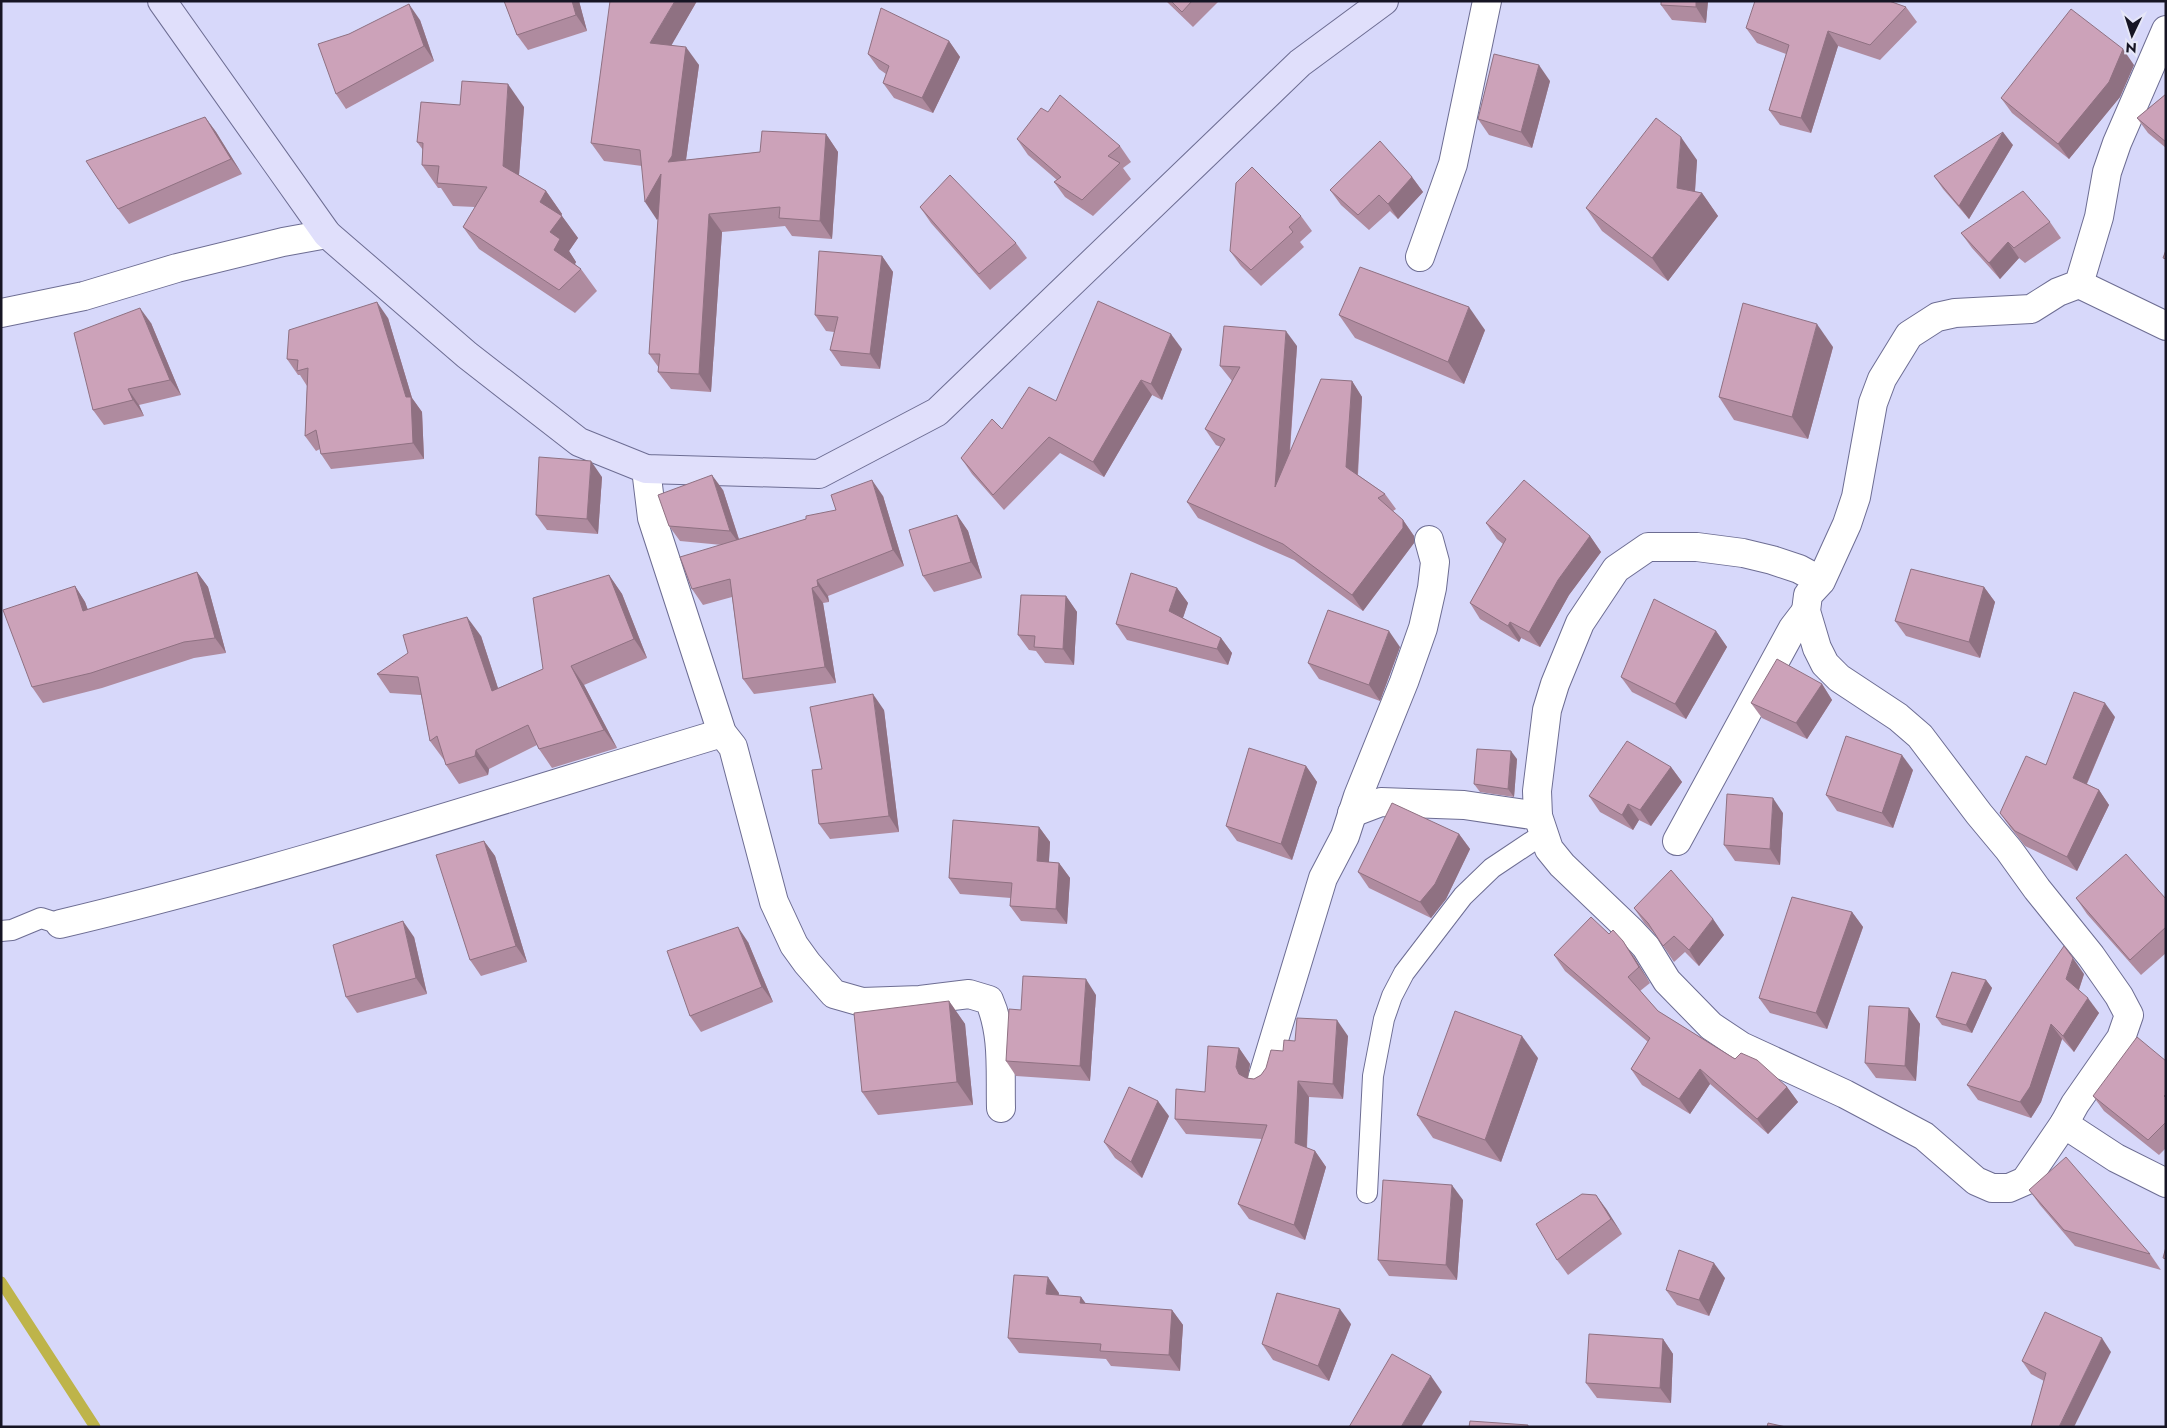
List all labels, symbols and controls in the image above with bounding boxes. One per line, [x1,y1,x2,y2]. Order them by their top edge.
north arrow [2107,10,2157,60]
text: N [2125,38,2137,58]

